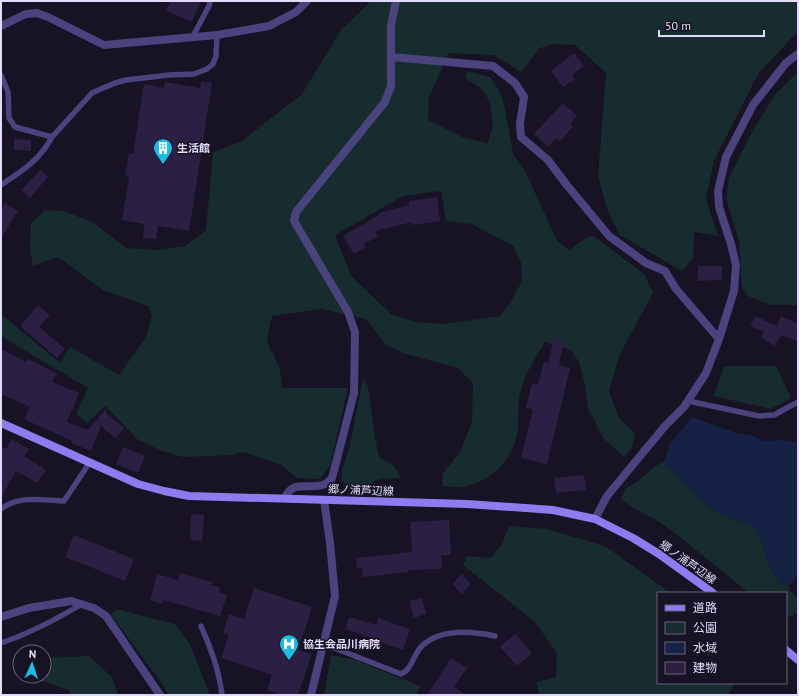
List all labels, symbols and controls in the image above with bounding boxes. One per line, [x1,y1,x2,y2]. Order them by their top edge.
scale bar [659,12,764,38]
text: 50 m [665,18,691,33]
building icon: 生活館 [152,137,174,165]
place label: 生活館 [177,141,210,155]
street label: 郷ノ浦芦辺線 [328,482,394,498]
street label: 郷ノ浦芦辺線 [657,537,719,587]
legend [657,592,787,684]
text: 道路 [693,600,717,615]
text: 公園 [693,620,717,635]
hospital icon: 協生会品川病院 [278,633,300,661]
place label: 協生会品川病院 [303,637,380,651]
text: 水域 [693,640,717,655]
north arrow [12,644,52,684]
text: N [29,647,37,661]
text: 建物 [693,660,717,675]

